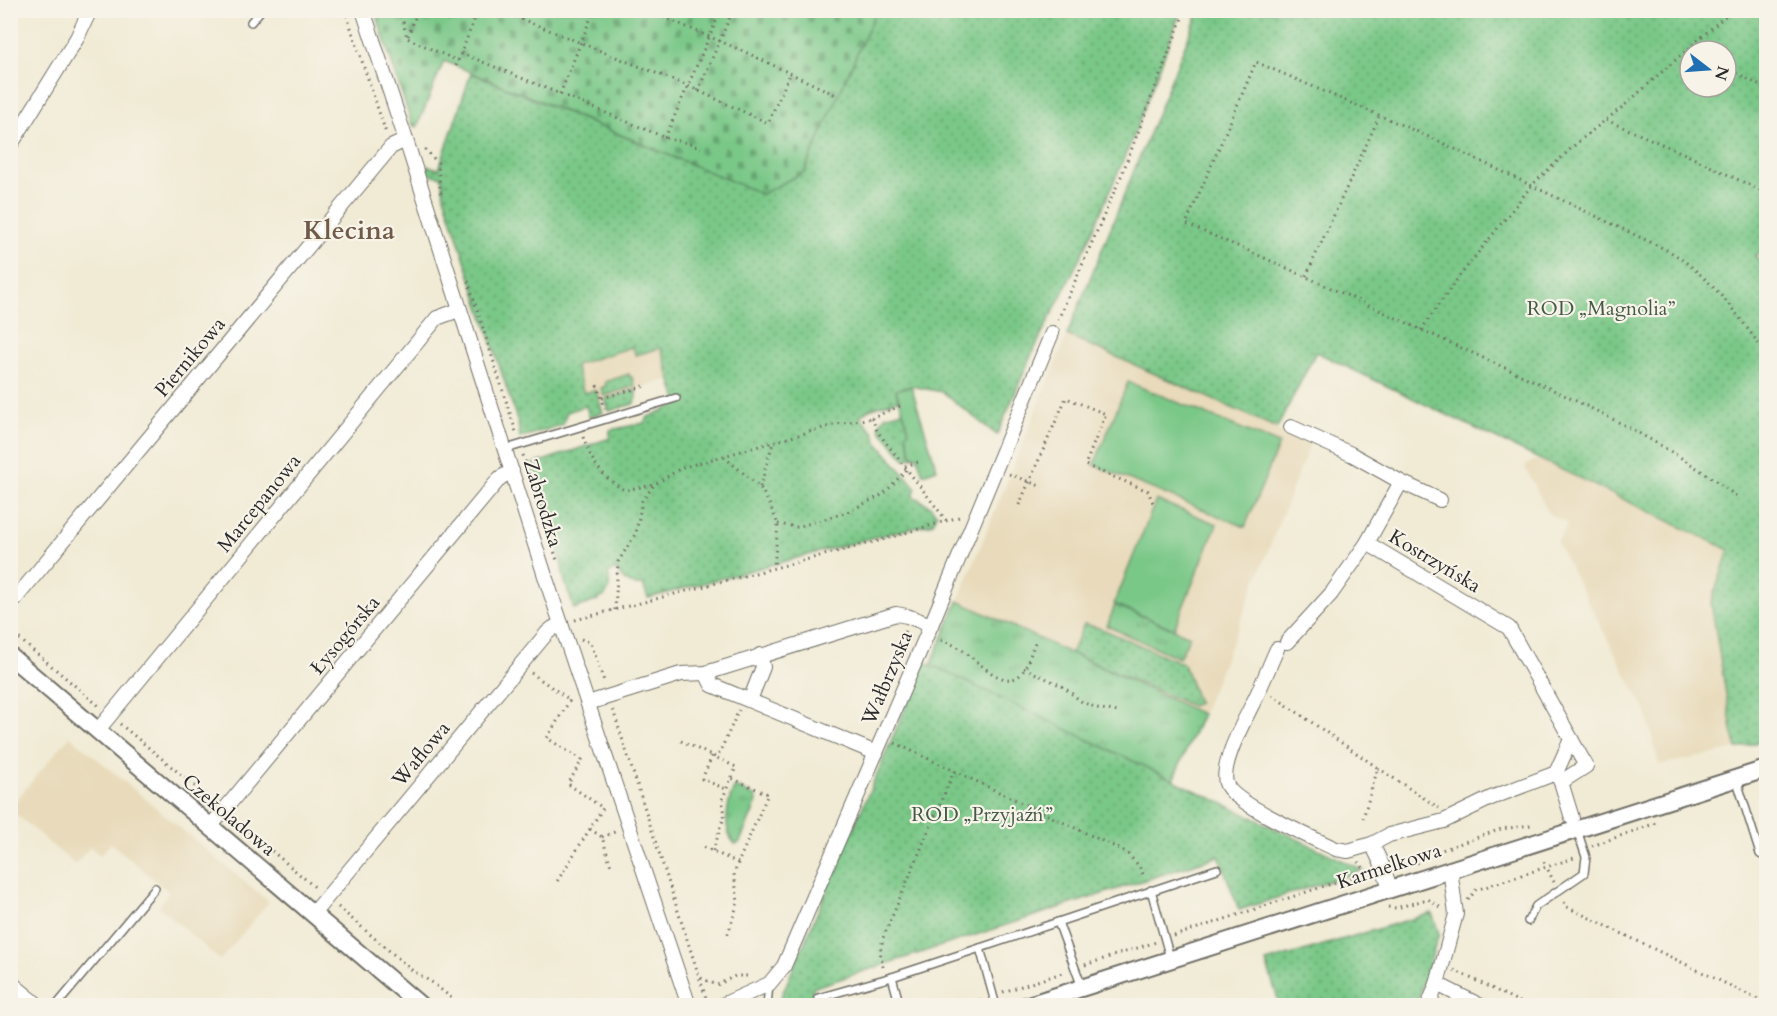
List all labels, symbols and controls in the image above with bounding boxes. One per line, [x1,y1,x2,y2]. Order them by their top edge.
north arrow [1678,39,1738,99]
text: N [1709,63,1734,83]
district label: Klecina [303,213,395,248]
park label: ROD „Magnolia” [1527,295,1675,322]
street label: Piernikowa [148,311,232,403]
street label: Marcepanowa [211,448,307,558]
street label: Zabrodzka [517,456,569,551]
street label: Kostrzyńska [1384,523,1486,599]
street label: Łysogórska [304,589,386,680]
street label: Wałbrzyska [855,626,919,730]
street label: Waflowa [385,715,457,793]
street label: Czekoladowa [176,768,282,862]
park label: ROD „Przyjaźń” [911,801,1053,828]
street label: Karmelkowa [1333,836,1445,896]

